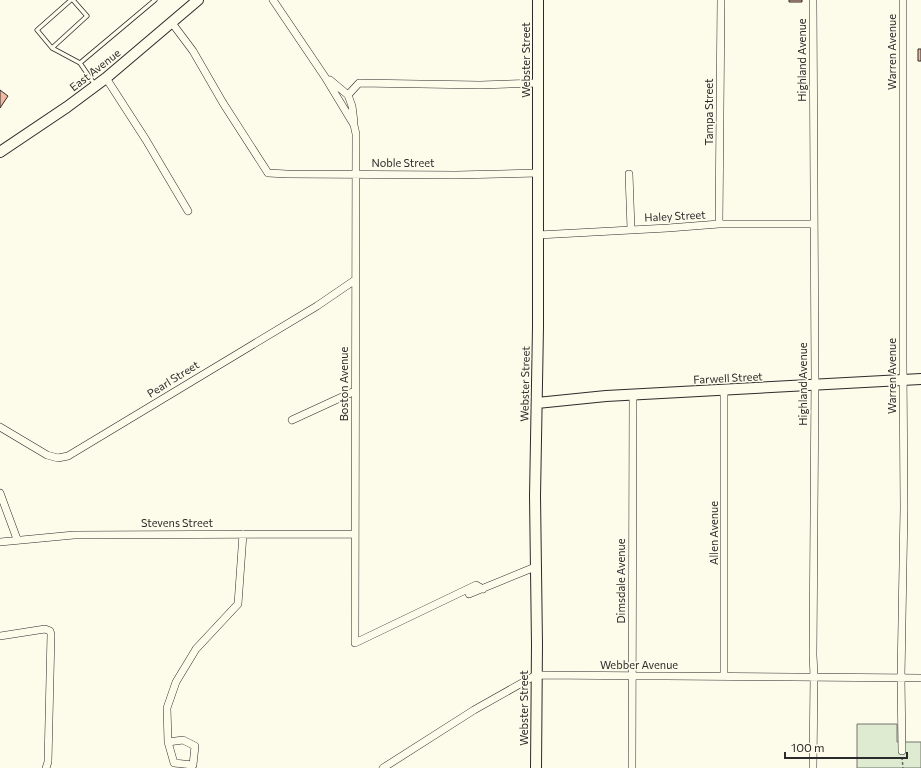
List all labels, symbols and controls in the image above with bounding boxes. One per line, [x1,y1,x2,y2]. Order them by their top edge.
street label: Warren Avenue [885,14,898,90]
street label: Highland Avenue [795,18,808,102]
street label: Webster Street [519,22,532,98]
street label: East Avenue [67,46,123,93]
street label: Tampa Street [702,78,715,145]
street label: Noble Street [371,156,435,169]
street label: Haley Street [644,207,706,224]
street label: Warren Avenue [885,338,898,414]
street label: Highland Avenue [796,342,809,426]
street label: Boston Avenue [337,346,350,421]
street label: Webster Street [517,346,532,422]
street label: Pearl Street [144,357,201,400]
street label: Farwell Street [693,369,763,386]
street label: Allen Avenue [707,501,720,565]
street label: Stevens Street [141,516,214,529]
street label: Dimsdale Avenue [614,538,627,624]
street label: Webber Avenue [600,658,678,671]
street label: Webster Street [517,670,530,746]
scale bar [785,734,907,760]
text: 100 m [791,740,825,754]

